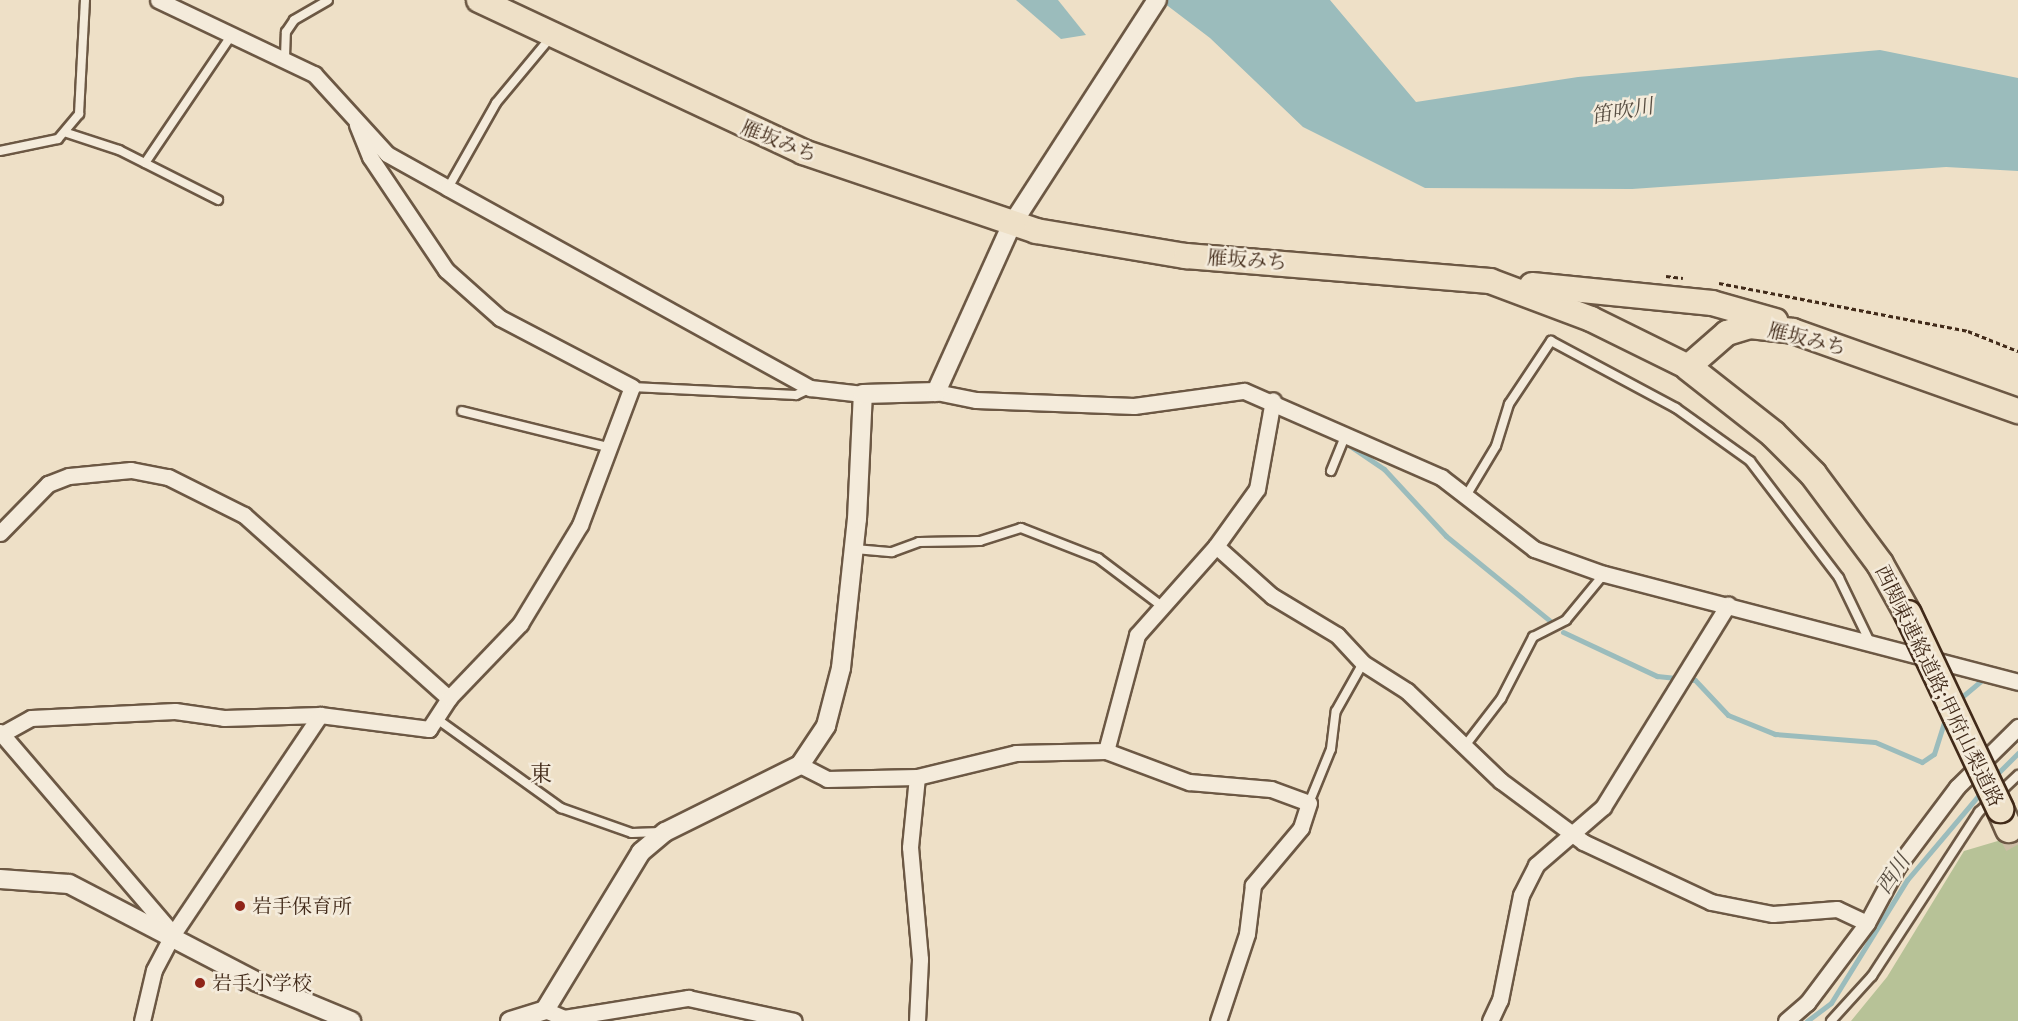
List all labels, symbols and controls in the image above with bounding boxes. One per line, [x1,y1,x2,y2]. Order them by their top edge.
water label: 笛吹川 [1589,93,1655,129]
street label: 雁坂みち [737,115,821,167]
street label: 雁坂みち [1206,245,1288,275]
street label: 雁坂みち [1765,318,1849,360]
street label: 西関東連絡道路;甲府山梨道路 [1870,561,2008,811]
district label: 東 [530,761,552,787]
water label: 西川 [1871,850,1915,898]
place label: 岩手保育所 [252,894,352,918]
marker: 岩手保育所 [233,899,247,913]
place label: 岩手小学校 [212,971,312,995]
marker: 岩手小学校 [193,976,207,990]

